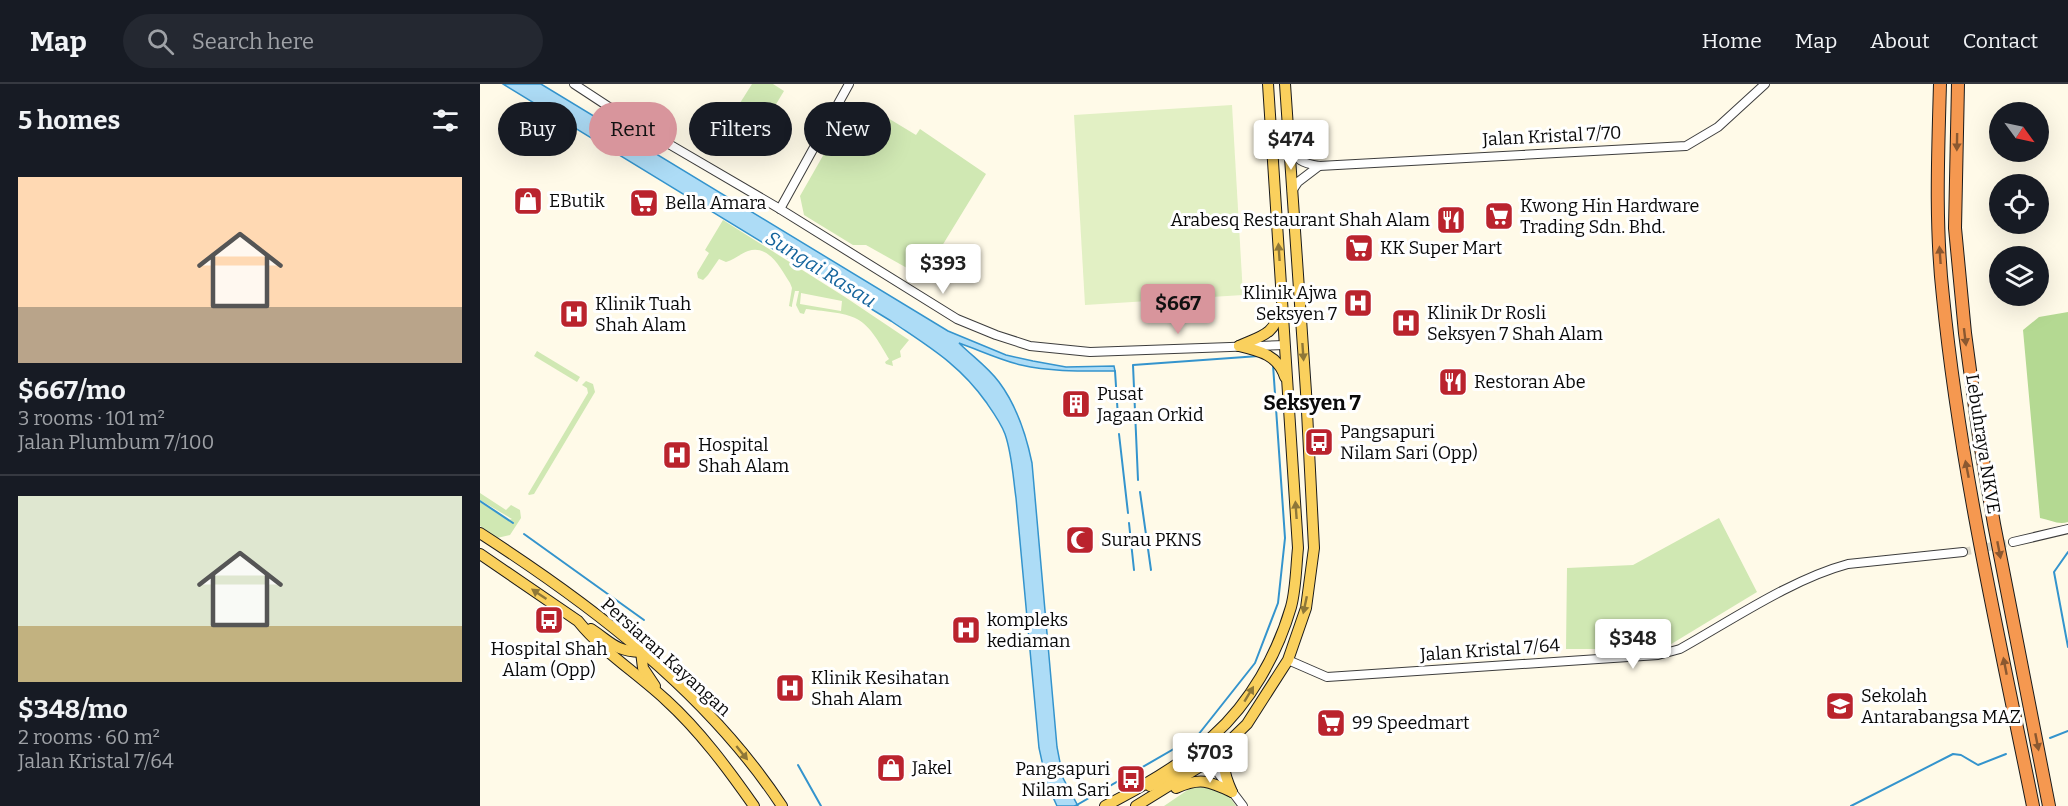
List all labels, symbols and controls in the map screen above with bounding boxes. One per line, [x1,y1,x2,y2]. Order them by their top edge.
search box [123,14,543,68]
text: Map [30,25,87,58]
icon: search [144,25,177,58]
text: Search here [192,28,314,55]
text: Home [1702,28,1762,54]
text: Map [1795,28,1837,54]
text: About [1870,28,1930,54]
text: Contact [1963,28,2038,54]
chip: Buy [498,102,577,156]
chip: Rent [589,102,677,156]
chip: Filters [689,102,792,156]
chip: New [804,102,891,156]
north arrow [1989,102,2049,162]
map controls [1989,102,2049,306]
icon: filters [429,104,462,137]
text: 5 homes [18,105,120,136]
pin: $474 [1255,120,1327,171]
street label: Jalan Kristal 7/70 [1481,121,1622,151]
text: $474 [1268,127,1314,151]
one-way arrow [1952,133,1962,152]
button: locate [1989,174,2049,234]
shop icon: EButik [512,185,544,217]
supermarket icon: Bella Amara [628,187,660,219]
place label: EButik [549,190,606,212]
place label: Bella Amara [665,192,767,214]
place label: Kwong Hin Hardware Trading Sdn. Bhd. [1520,195,1699,238]
supermarket icon: Kwong Hin Hardware Trading Sdn. Bhd. [1483,200,1515,232]
restaurant icon: Arabesq Restaurant Shah Alam [1435,204,1467,236]
place label: Arabesq Restaurant Shah Alam [1170,209,1430,231]
icon: home [186,216,294,324]
water label: Sungai Rasau [761,226,881,312]
supermarket icon: KK Super Mart [1343,232,1375,264]
place label: KK Super Mart [1380,237,1503,259]
one-way arrow [1275,243,1284,262]
pin: $393 [907,244,979,295]
one-way arrow [1935,246,1944,265]
button: layers [1989,246,2049,306]
text: $393 [920,251,966,275]
place label: Klinik Ajwa Seksyen 7 [1242,282,1337,325]
pin: $667 [1142,284,1214,335]
hospital icon: Klinik Ajwa Seksyen 7 [1342,287,1374,319]
text: $667 [1155,291,1201,315]
place label: Klinik Tuah Shah Alam [595,293,691,336]
hospital icon: Klinik Tuah Shah Alam [558,298,590,330]
place label: Klinik Dr Rosli Seksyen 7 Shah Alam [1427,302,1603,345]
hospital icon: Klinik Dr Rosli Seksyen 7 Shah Alam [1390,307,1422,339]
one-way arrow [1961,328,1970,347]
one-way arrow [1298,342,1308,361]
restaurant icon: Restoran Abe [1437,366,1469,398]
place label: Restoran Abe [1474,371,1586,393]
street label: Lebuhraya NKVE [1961,372,2005,516]
text: $667/mo [18,375,126,406]
place label: Pusat Jagaan Orkid [1096,383,1204,426]
building icon: Pusat Jagaan Orkid [1060,388,1092,420]
district label: Seksyen 7 [1263,390,1361,416]
text: 3 rooms · 101 m² [18,406,165,430]
place label: Pangsapuri Nilam Sari (Opp) [1340,421,1478,464]
bus stop icon: Pangsapuri Nilam Sari (Opp) [1303,426,1335,458]
text: Jalan Plumbum 7/100 [18,430,214,454]
place label: Hospital Shah Alam [698,434,789,477]
hospital icon: Hospital Shah Alam [661,439,693,471]
one-way arrow [1962,460,1971,479]
one-way arrow [1291,500,1300,519]
mosque icon: Surau PKNS [1064,524,1096,556]
place label: Surau PKNS [1101,529,1202,551]
icon: home [186,535,294,643]
one-way arrow [1995,541,2004,560]
one-way arrow [531,588,547,600]
street label: Persiaran Kayangan [597,593,736,721]
one-way arrow [1300,596,1310,614]
bus stop icon: Hospital Shah Alam (Opp) [533,604,565,636]
place label: kompleks kediaman [987,609,1071,652]
hospital icon: kompleks kediaman [950,614,982,646]
pin: $348 [1597,619,1669,670]
text: $348 [1609,626,1657,650]
street label: Jalan Kristal 7/64 [1418,634,1561,666]
place label: Hospital Shah Alam (Opp) [490,638,608,681]
one-way arrow [2000,656,2009,675]
place label: Klinik Kesihatan Shah Alam [811,667,950,710]
hospital icon: Klinik Kesihatan Shah Alam [774,672,806,704]
place label: Sekolah Antarabangsa MAZ [1861,685,2021,728]
one-way arrow [1244,686,1255,702]
school or university icon: Sekolah Antarabangsa MAZ [1824,690,1856,722]
text: $348/mo [18,694,128,725]
supermarket icon: 99 Speedmart [1315,707,1347,739]
place label: 99 Speedmart [1352,712,1470,734]
text: 2 rooms · 60 m² [18,725,160,749]
one-way arrow [2033,732,2042,751]
pin: $703 [1174,733,1246,784]
text: $703 [1187,740,1233,764]
one-way arrow [735,745,748,760]
text: Jalan Kristal 7/64 [18,749,174,773]
shop icon: Jakel [875,752,907,784]
place label: Jakel [911,757,952,779]
place label: Pangsapuri Nilam Sari [1015,758,1110,801]
bus stop icon: Pangsapuri Nilam Sari [1115,763,1147,795]

